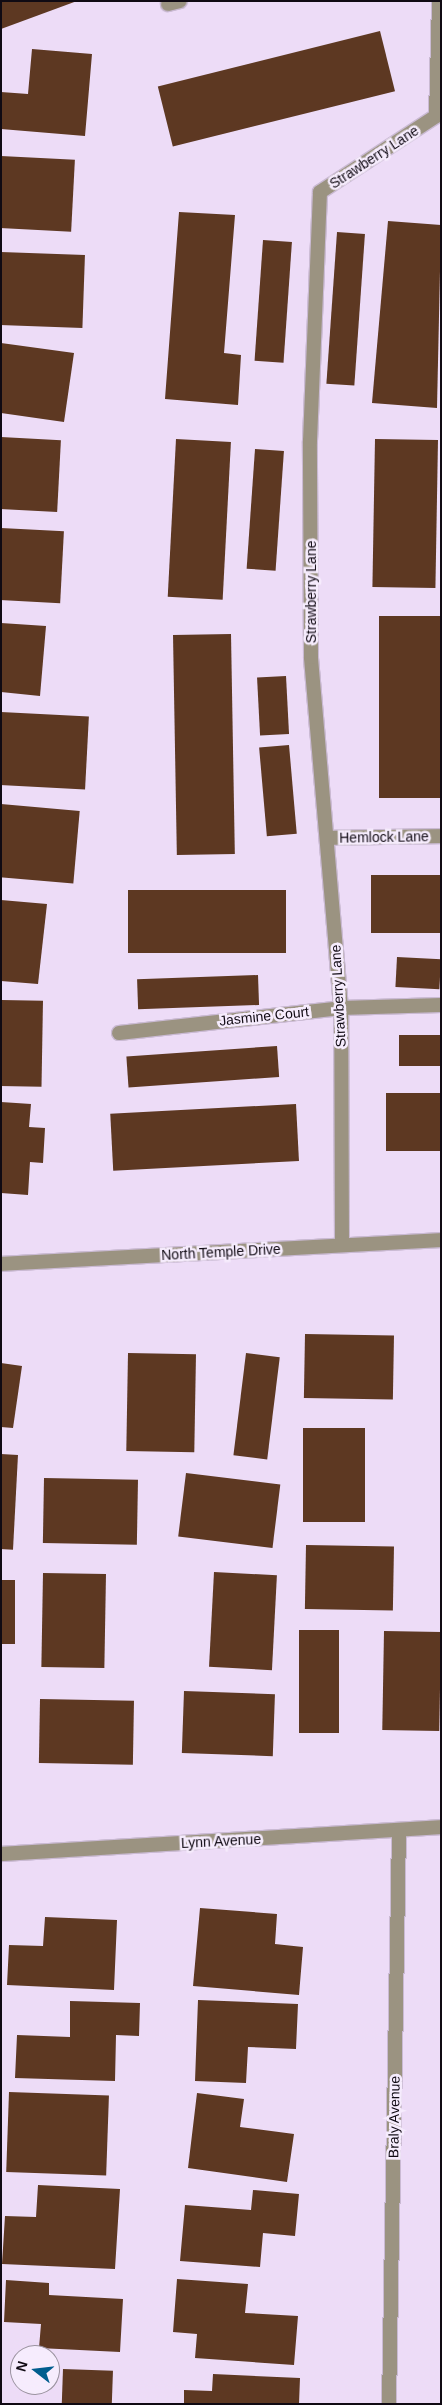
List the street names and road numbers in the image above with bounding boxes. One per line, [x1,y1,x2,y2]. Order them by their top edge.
street label: Strawberry Lane [326,122,422,192]
street label: Strawberry Lane [303,541,319,643]
street label: Hemlock Lane [339,828,429,846]
street label: Strawberry Lane [327,944,349,1048]
street label: Jasmine Court [218,1003,310,1029]
street label: North Temple Drive [161,1240,281,1264]
street label: Lynn Avenue [180,1830,262,1852]
street label: Braly Avenue [385,2075,403,2159]

